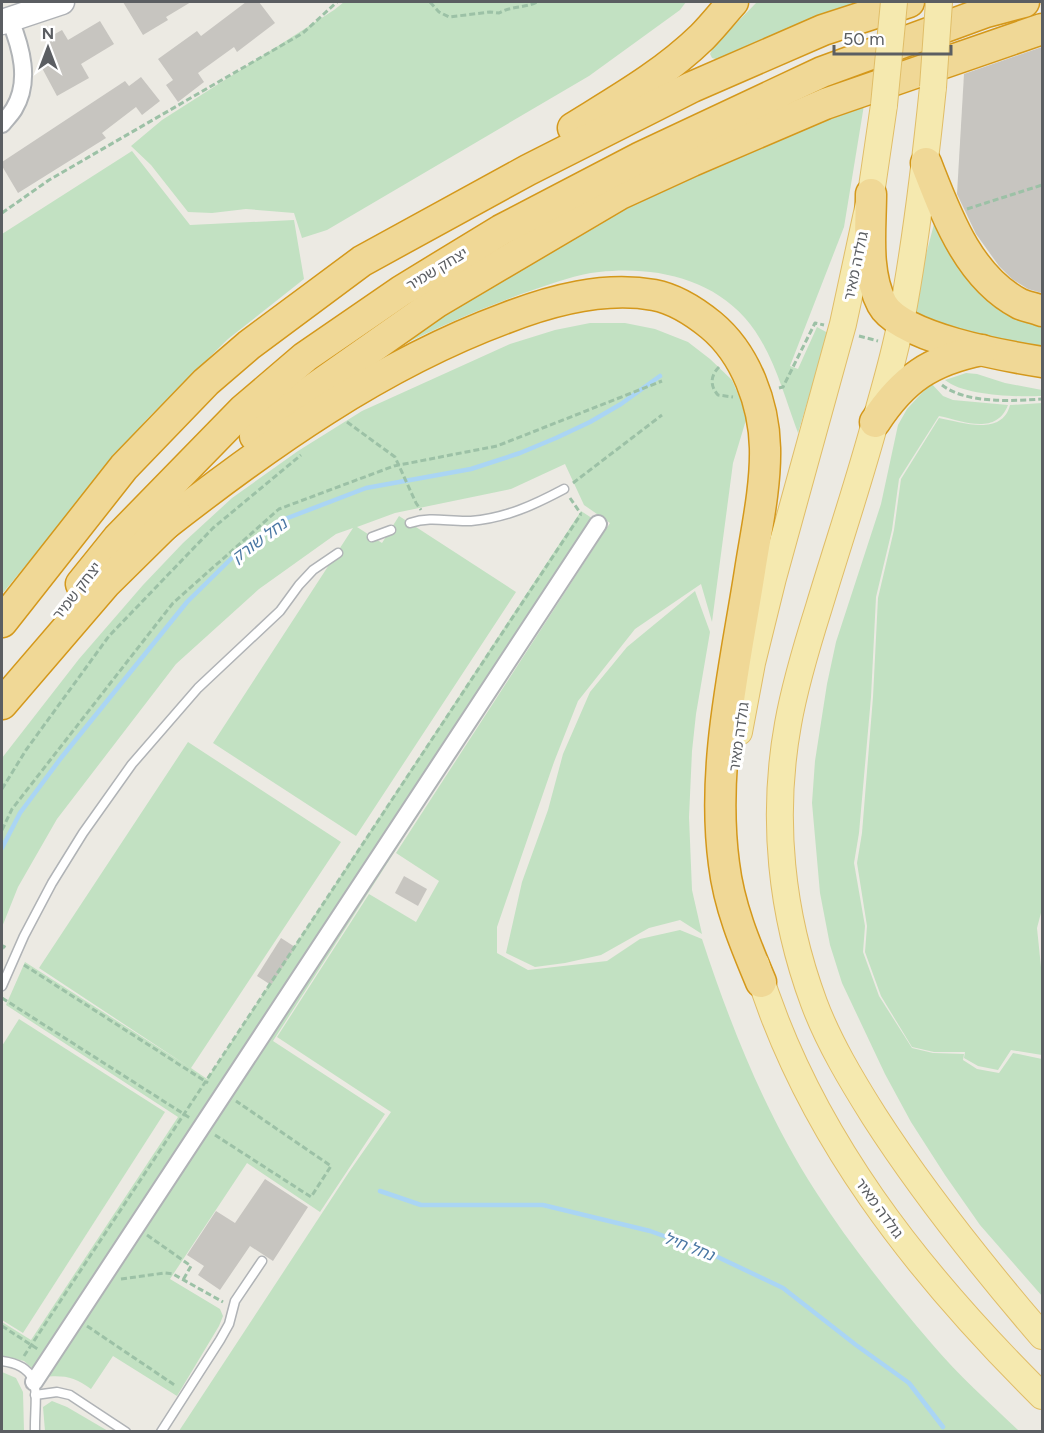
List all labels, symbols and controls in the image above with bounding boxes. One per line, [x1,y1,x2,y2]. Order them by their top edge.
north arrow [18,18,78,78]
scale bar [834,18,951,56]
text: N [42,24,54,43]
text: 50 m [843,28,885,50]
street label: גולדה מאיר [840,230,872,302]
street label: יצחק שמיר [403,244,471,294]
water label: נחל שורק [228,513,291,567]
street label: יצחק שמיר [49,558,105,624]
street label: גולדה מאיר [725,701,753,773]
street label: גולדה מאיר [851,1174,907,1242]
water label: נחל חיל [661,1228,718,1265]

